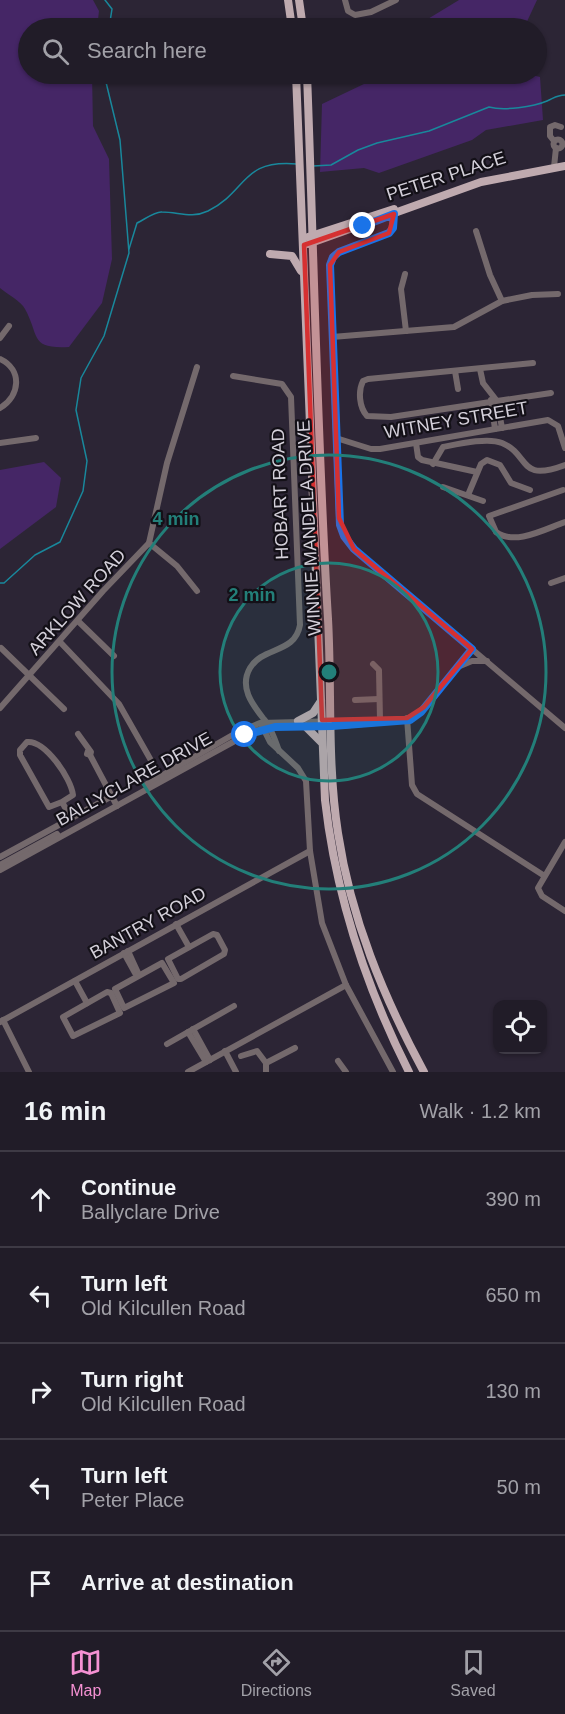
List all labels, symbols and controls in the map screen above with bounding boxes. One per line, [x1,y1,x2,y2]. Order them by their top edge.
search box [18,18,547,84]
icon: search [39,35,72,68]
text: Search here [87,38,207,63]
street label: PETER PLACE [384,147,508,205]
route end [349,212,375,238]
street label: WITNEY STREET [383,398,529,442]
street label: WINNIE MANDELA DRIVE [293,420,325,636]
street label: HOBART ROAD [268,428,292,560]
text: 4 min [152,509,200,529]
street label: ARKLOW ROAD [24,545,130,659]
text: 2 min [228,585,276,605]
centre of rings [319,662,339,682]
route start [231,721,257,747]
street label: BALLYCLARE DRIVE [53,728,215,830]
street label: BANTRY ROAD [87,883,209,963]
map controls [493,1000,547,1054]
button: locate [493,1000,547,1054]
text: 16 min [24,1096,106,1126]
text: Walk · 1.2 km [420,1100,541,1122]
text: Continue [81,1175,176,1200]
icon: ahead [24,1183,57,1216]
text: 390 m [485,1188,541,1210]
text: Ballyclare Drive [81,1201,220,1223]
text: Turn left [81,1271,167,1296]
icon: left [24,1279,57,1312]
text: 650 m [485,1284,541,1306]
text: Old Kilcullen Road [81,1297,246,1319]
text: Turn right [81,1367,183,1392]
icon: right [24,1375,57,1408]
text: 130 m [485,1380,541,1402]
text: Old Kilcullen Road [81,1393,246,1415]
text: Turn left [81,1463,167,1488]
icon: left [24,1471,57,1504]
text: 50 m [497,1476,541,1498]
text: Peter Place [81,1489,184,1511]
icon: arrive [24,1567,57,1600]
text: Arrive at destination [81,1570,294,1595]
tab: Map [69,1646,102,1700]
tab: Directions [241,1646,312,1700]
tab: Saved [450,1646,496,1700]

